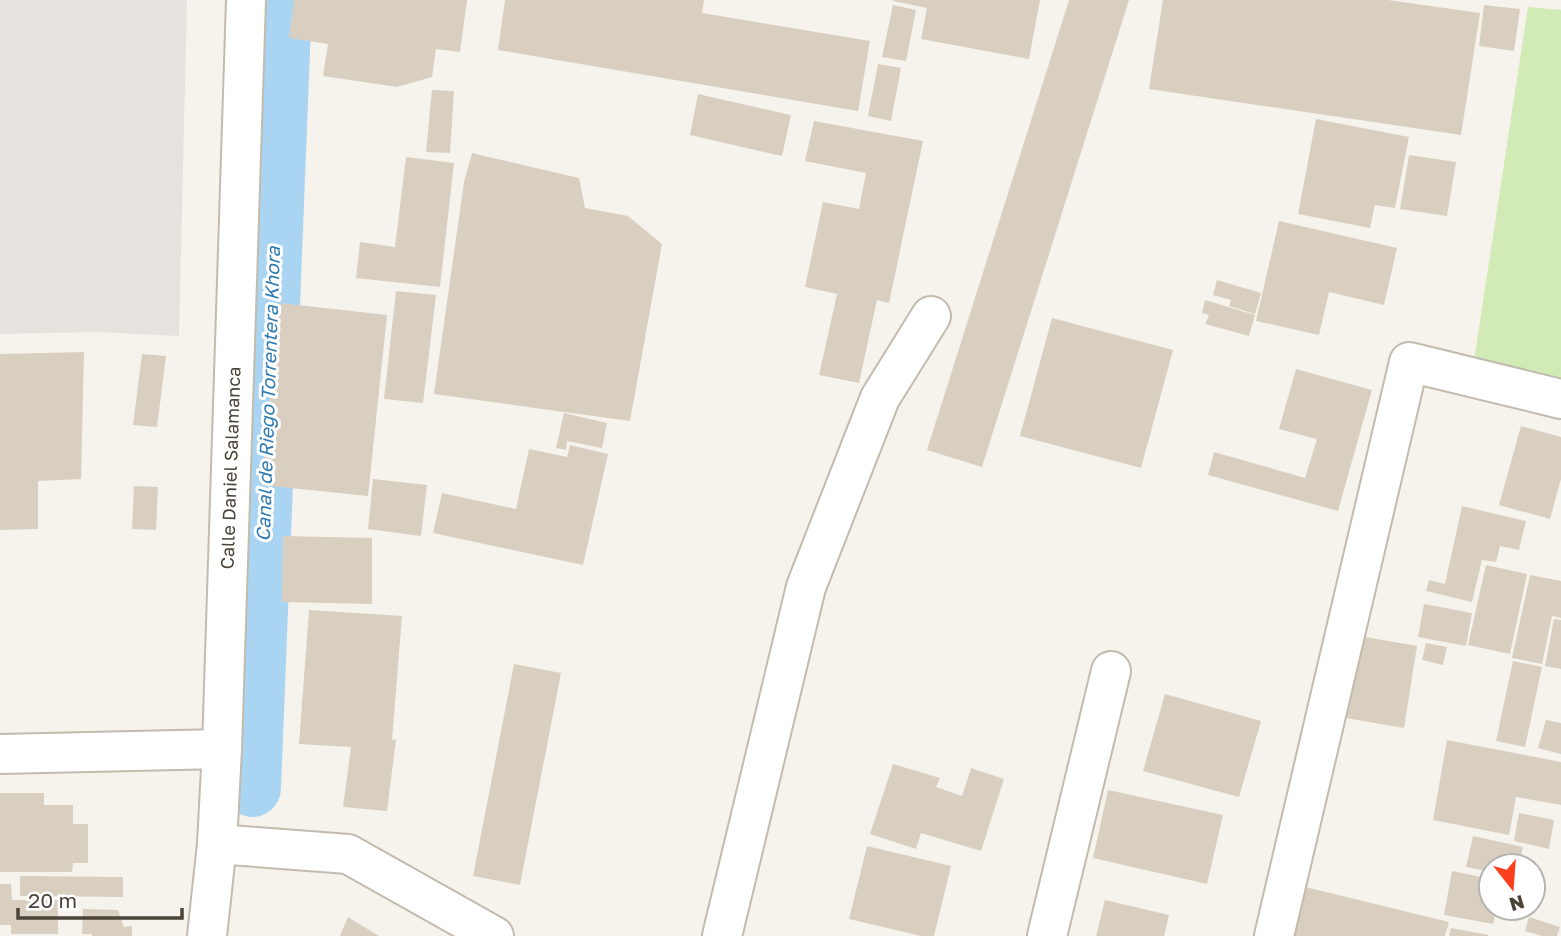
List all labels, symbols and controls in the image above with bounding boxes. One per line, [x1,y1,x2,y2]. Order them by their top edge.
water label: Canal de Riego Torrentera Khora [251,245,284,542]
street label: Calle Daniel Salamanca [215,366,245,570]
north arrow [1477,852,1547,922]
scale bar [18,876,182,920]
text: 20 m [28,887,77,913]
text: N [1507,891,1527,917]

